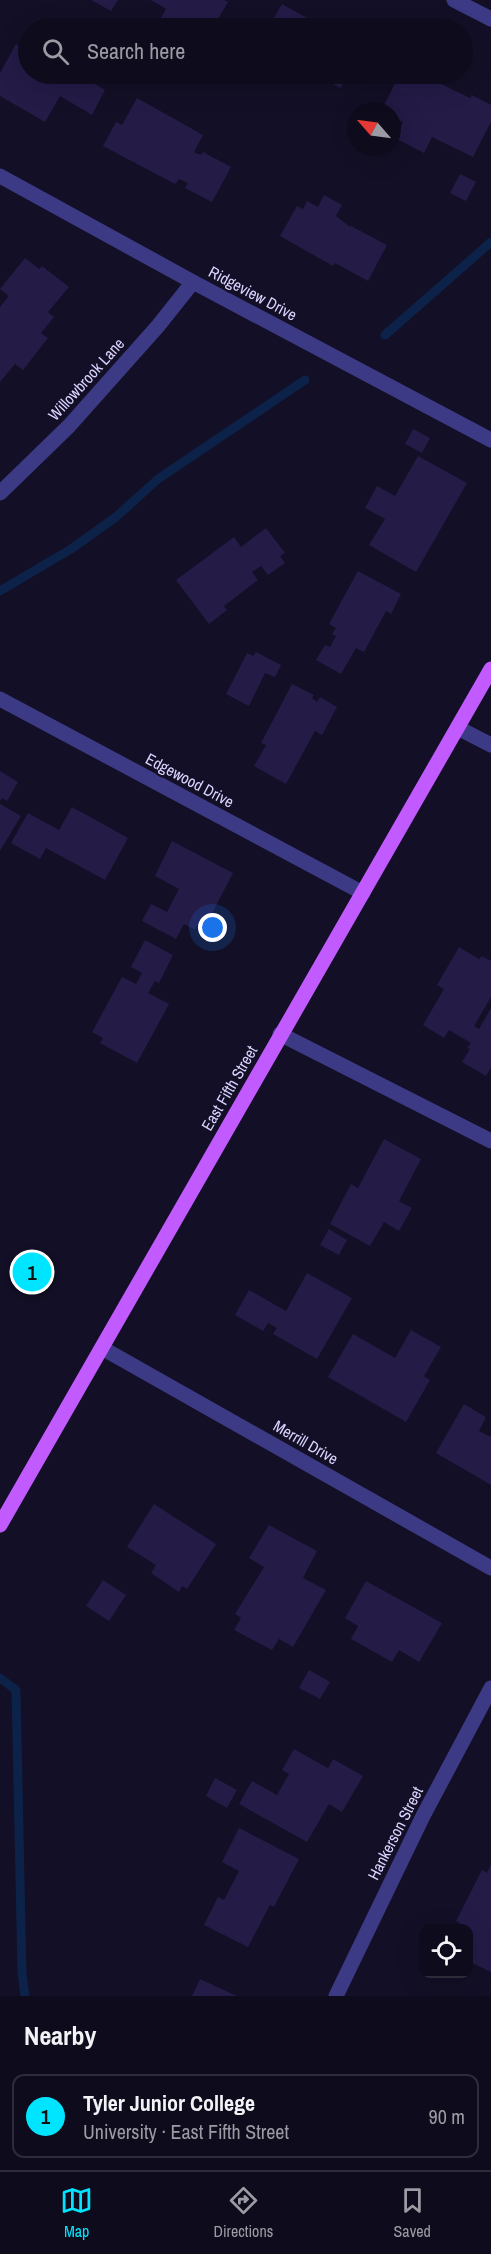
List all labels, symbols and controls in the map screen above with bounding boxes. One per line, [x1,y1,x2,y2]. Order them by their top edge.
search box [18,18,473,84]
icon: search [39,35,72,68]
text: Search here [87,36,185,66]
north arrow [347,102,401,156]
street label: Ridgeview Drive [205,261,301,325]
street label: Willowbrook Lane [43,333,129,425]
street label: Edgewood Drive [142,748,238,812]
your location [198,913,227,942]
street label: East Fifth Street [196,1041,262,1135]
pin: 1 [12,1250,51,1294]
street label: Merrill Drive [270,1415,342,1469]
street label: Hankerson Street [362,1782,428,1883]
map controls [419,1924,473,1978]
button: locate [419,1924,473,1978]
text: Nearby [24,2018,96,2053]
text: Tyler Junior College [83,2088,255,2118]
text: 1 [41,2103,50,2130]
text: 90 m [429,2103,465,2130]
text: University · East Fifth Street [83,2118,289,2145]
tab: Map [60,2184,93,2242]
tab: Directions [213,2184,273,2242]
tab: Saved [394,2184,431,2242]

